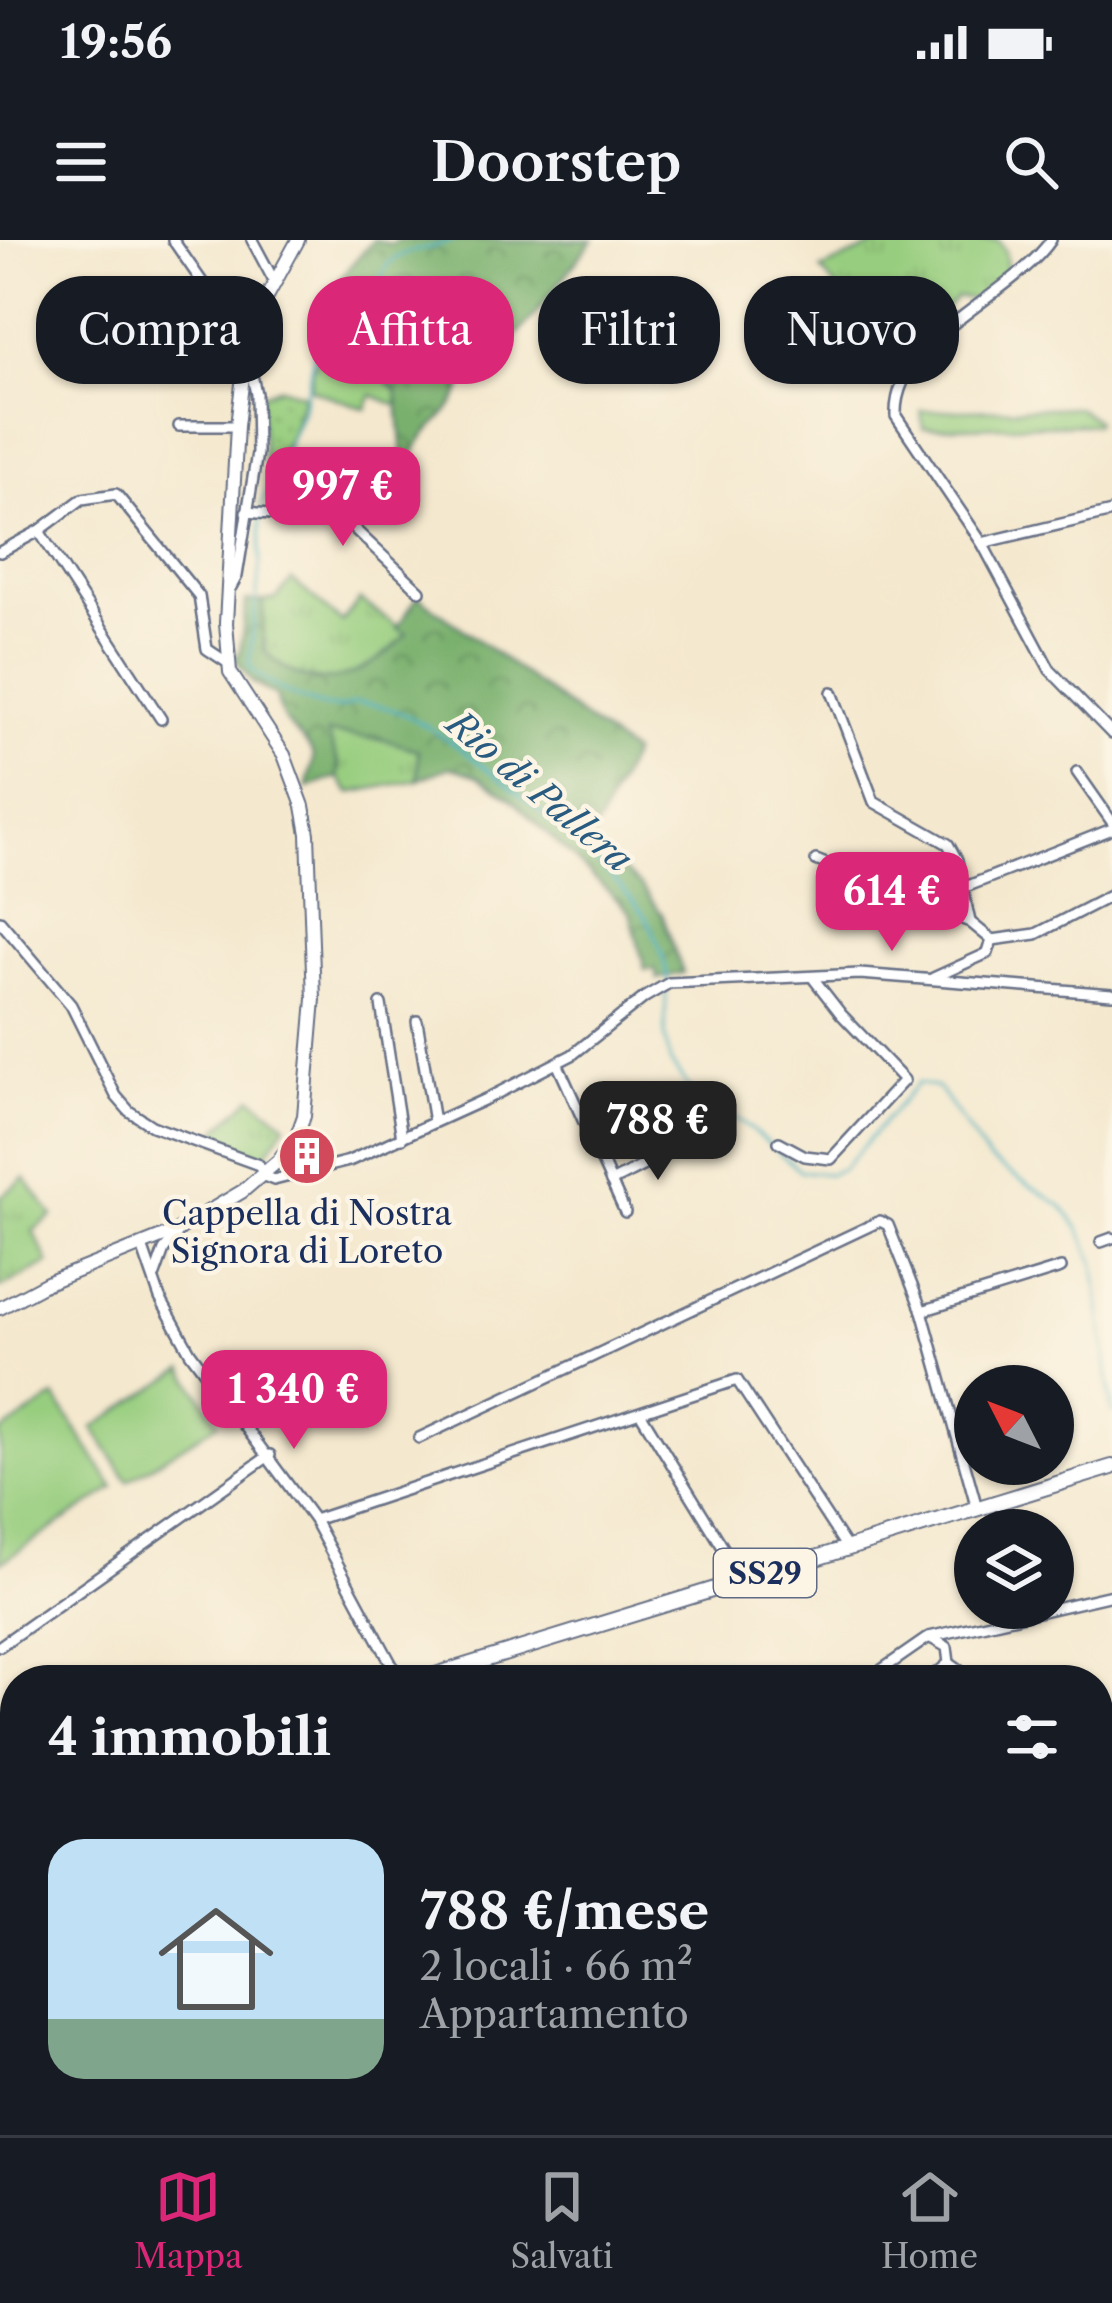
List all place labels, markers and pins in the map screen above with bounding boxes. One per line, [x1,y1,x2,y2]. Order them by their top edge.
pin: 997 € [259,447,427,549]
pin: 614 € [808,852,976,954]
pin: 788 € [574,1081,742,1183]
building icon: Cappella di Nostra Signora di Loreto [276,1125,338,1187]
place label: Cappella di Nostra Signora di Loreto [162,1193,453,1272]
pin: 1 340 € [183,1350,405,1452]

